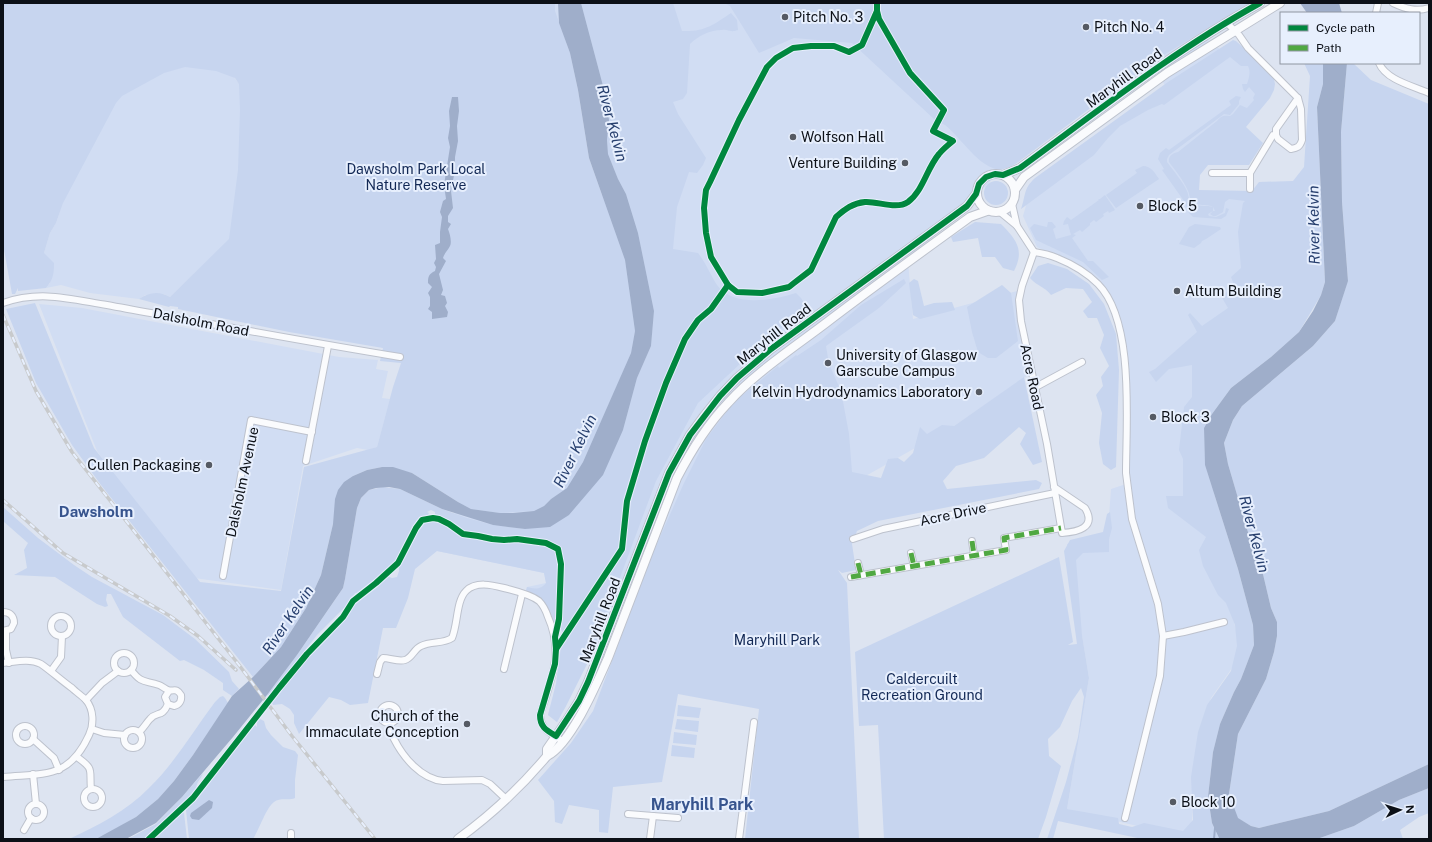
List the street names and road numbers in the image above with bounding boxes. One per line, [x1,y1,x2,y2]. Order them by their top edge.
street label: Maryhill Road [1083,45,1165,111]
street label: Maryhill Road [734,300,814,368]
street label: Dalsholm Road [152,305,250,339]
street label: Acre Road [1017,343,1047,411]
street label: Dalsholm Avenue [222,425,262,539]
street label: Acre Drive [918,499,988,529]
street label: Maryhill Road [576,575,624,665]

